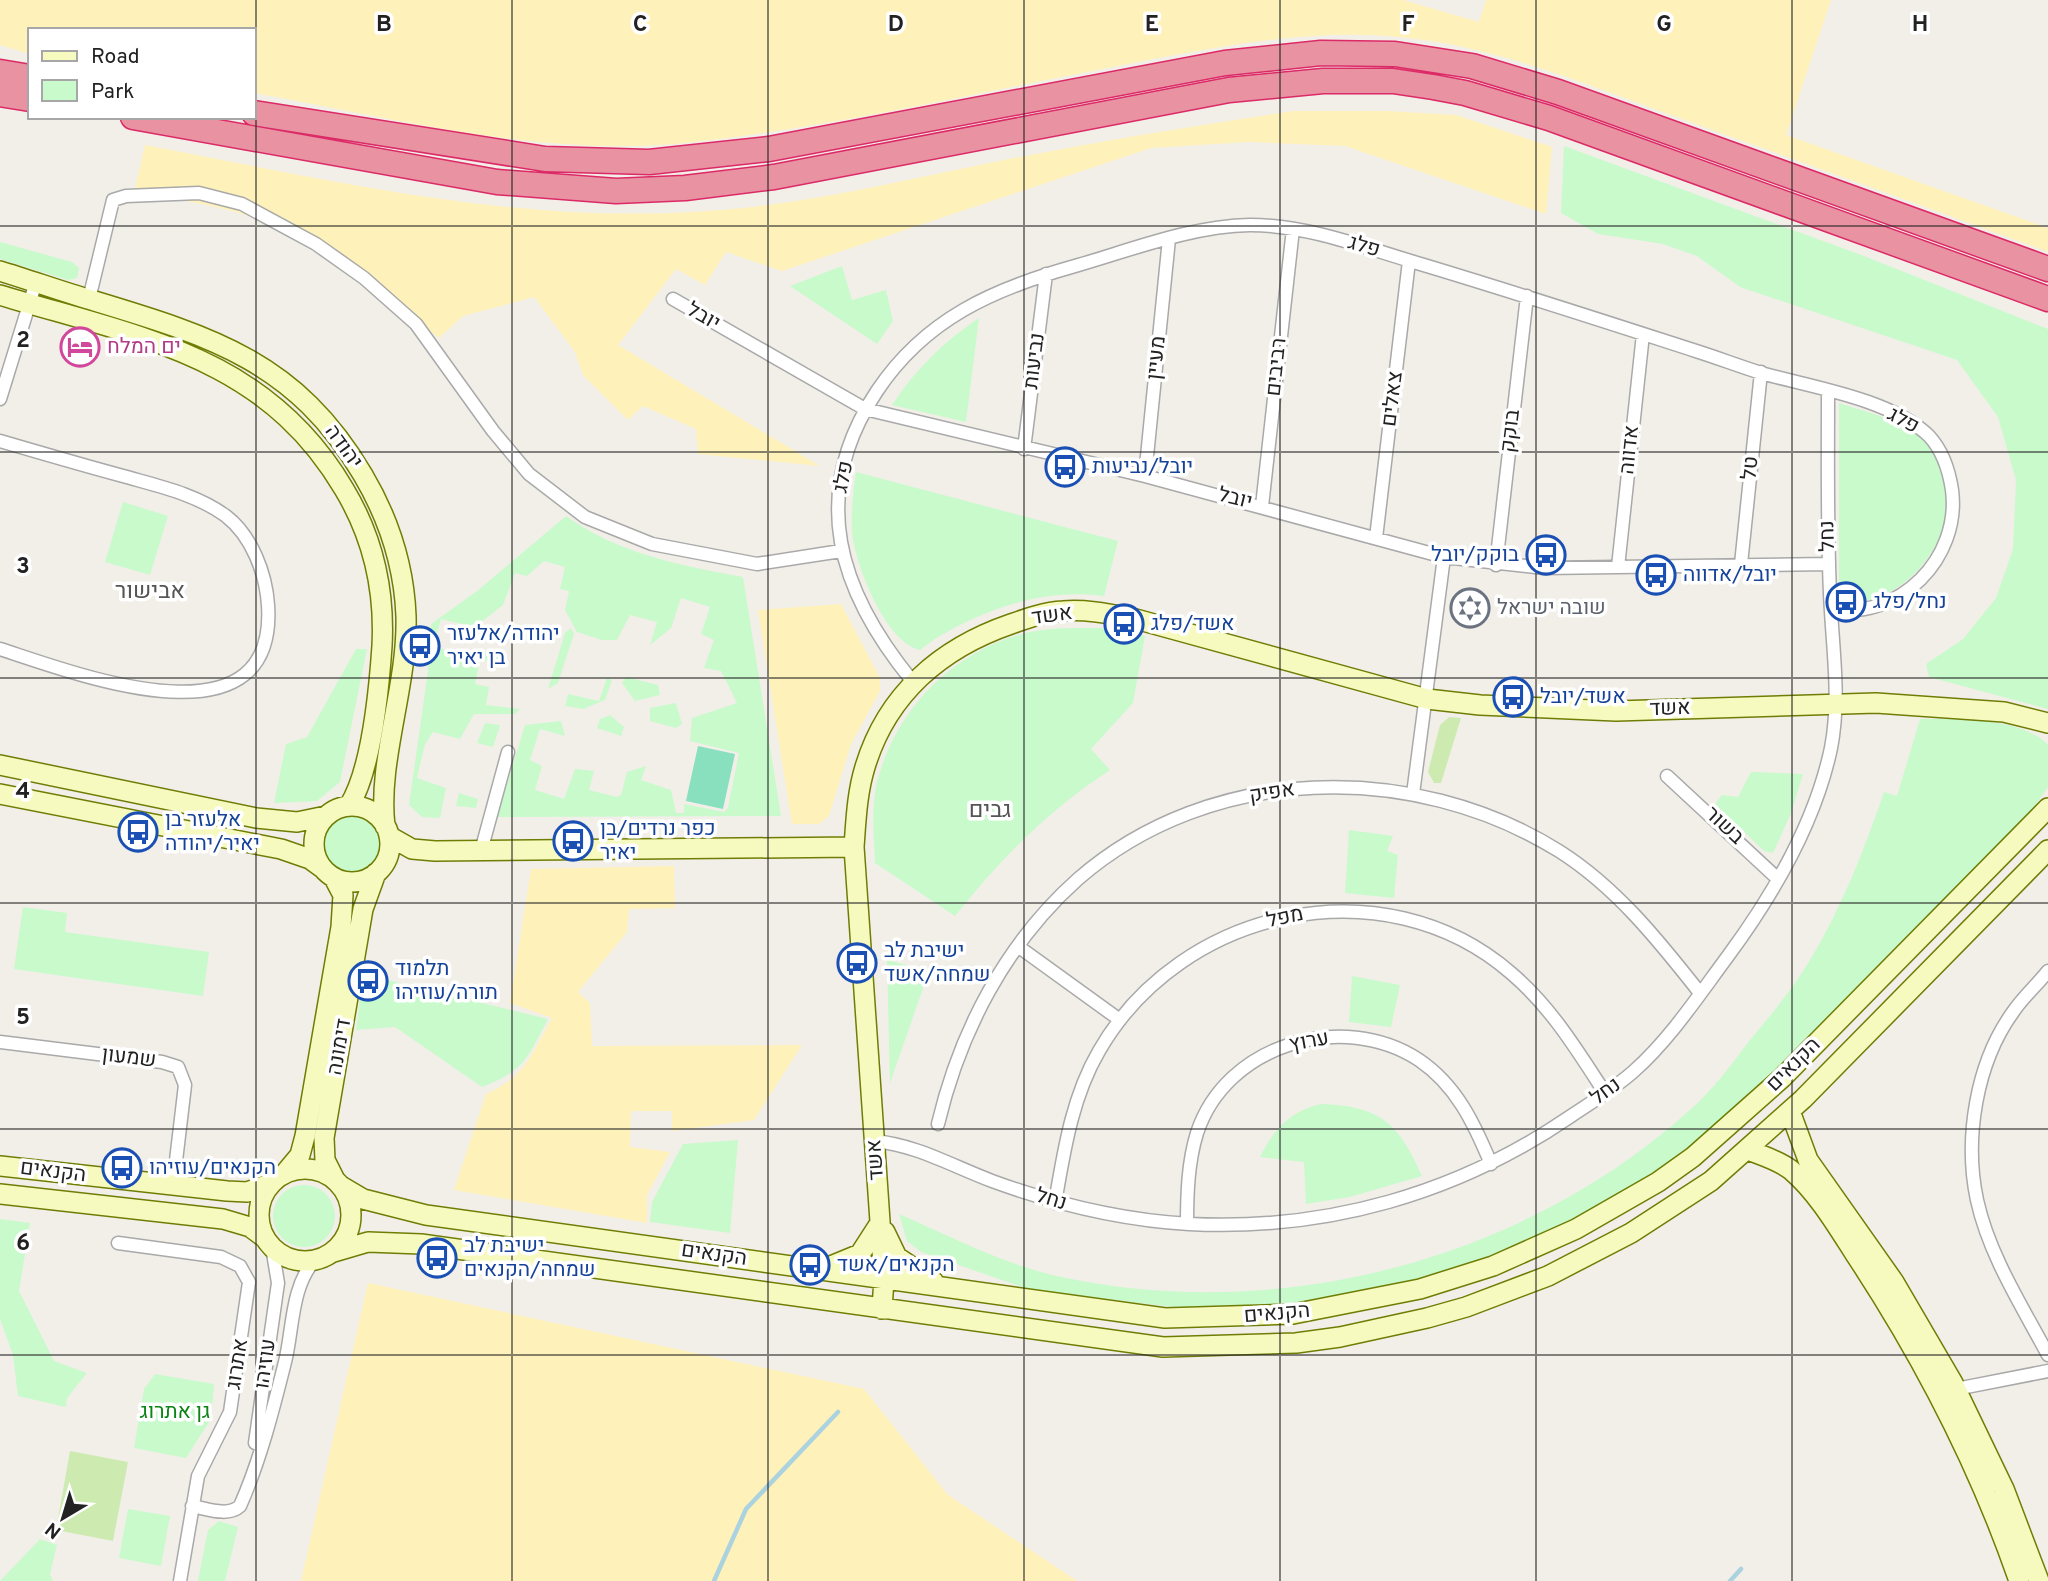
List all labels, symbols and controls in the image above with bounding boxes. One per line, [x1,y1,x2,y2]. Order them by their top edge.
text: B [376,11,392,40]
text: C [633,11,647,40]
text: D [888,11,904,40]
text: E [1145,11,1159,40]
text: F [1401,11,1415,40]
text: G [1656,11,1672,40]
text: H [1912,11,1928,40]
legend [28,28,256,119]
text: Road [91,44,140,71]
text: Park [91,79,134,106]
street label: פלג [1345,230,1383,264]
street label: יובל [681,297,725,337]
hotel icon: ים המלח [59,326,101,368]
text: 2 [16,327,30,356]
street label: נביעות [1018,331,1052,391]
place label: ים המלח [107,334,181,361]
street label: מעיין [1141,335,1173,381]
street label: רביבים [1261,337,1293,397]
street label: צאלים [1376,370,1410,428]
street label: פלג [1883,402,1923,440]
street label: בוקק [1495,408,1527,454]
street label: יהודה [318,420,368,474]
street label: אדווה [1614,424,1646,476]
bus stop icon: יובל/נביעות [1044,446,1086,488]
place label: יובל/נביעות [1092,454,1193,481]
street label: טל [1736,455,1766,481]
street label: פלג [828,459,860,495]
street label: יובל [1215,482,1255,516]
street label: נחל [1814,520,1842,552]
bus stop icon: בוקק/יובל [1525,534,1567,576]
place label: בוקק/יובל [1431,542,1519,569]
text: 3 [16,553,30,582]
bus stop icon: יובל/אדווה [1635,554,1677,596]
place label: יובל/אדווה [1683,562,1777,589]
district label: אבישור [115,578,185,607]
bus stop icon: נחל/פלג [1825,581,1867,623]
synagogue icon: שובה ישראל [1449,587,1491,629]
place label: נחל/פלג [1873,589,1947,616]
place label: שובה ישראל [1497,595,1606,622]
street label: אשד [1030,600,1074,632]
bus stop icon: אשד/פלג [1103,603,1145,645]
place label: אשד/פלג [1151,611,1234,638]
place label: יהודה/אלעזר בן יאיר [447,621,560,672]
bus stop icon: יהודה/אלעזר בן יאיר [399,625,441,667]
bus stop icon: אשד/יובל [1492,676,1534,718]
place label: אשד/יובל [1540,684,1626,711]
street label: אשד [1649,695,1691,723]
street label: אפיק [1247,776,1297,810]
text: 4 [16,778,30,807]
district label: גבים [969,797,1011,826]
street label: בשור [1699,801,1749,851]
place label: אלעזר בן יאיר/יהודה [165,807,260,858]
bus stop icon: אלעזר בן יאיר/יהודה [117,811,159,853]
place label: כפר נרדים/בן יאיר [600,816,716,867]
bus stop icon: כפר נרדים/בן יאיר [552,820,594,862]
street label: מפל [1264,901,1306,935]
place label: ישיבת לב שמחה/אשד [884,938,990,989]
bus stop icon: ישיבת לב שמחה/אשד [836,942,878,984]
place label: תלמוד תורה/עוזיהו [395,956,498,1007]
bus stop icon: תלמוד תורה/עוזיהו [347,960,389,1002]
text: 5 [16,1004,30,1033]
street label: דימונה [322,1017,358,1077]
street label: ערוץ [1287,1025,1331,1059]
street label: הקנאים [1761,1032,1827,1098]
street label: שמעון [100,1041,158,1075]
street label: נחל [1585,1072,1627,1112]
street label: אשד [861,1139,891,1181]
bus stop icon: הקנאים/עוזיהו [101,1147,143,1189]
street label: הקנאים [19,1155,87,1189]
place label: הקנאים/עוזיהו [149,1155,276,1182]
street label: נחל [1032,1183,1070,1217]
text: 6 [16,1230,30,1259]
place label: ישיבת לב שמחה/הקנאים [464,1233,596,1284]
bus stop icon: ישיבת לב שמחה/הקנאים [416,1237,458,1279]
street label: הקנאים [679,1237,749,1273]
bus stop icon: הקנאים/אשד [789,1244,831,1286]
place label: הקנאים/אשד [837,1252,955,1279]
street label: הקנאים [1243,1298,1311,1330]
street label: אתרוג [221,1337,255,1391]
street label: עוזיהו [249,1337,283,1391]
park label: גן אתרוג [140,1399,210,1426]
north arrow [28,1483,98,1553]
text: N [41,1516,67,1543]

